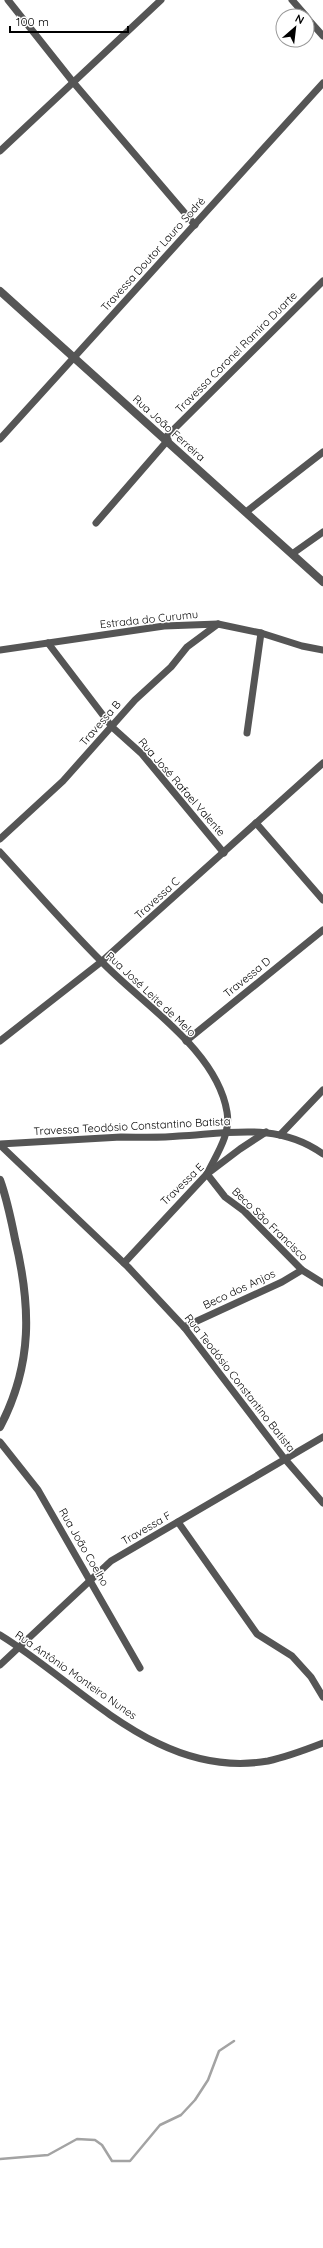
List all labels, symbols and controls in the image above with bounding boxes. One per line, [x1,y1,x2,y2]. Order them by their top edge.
scale bar [10,8,128,34]
north arrow [275,8,315,48]
text: N [293,11,307,27]
text: 100 m [16,14,49,29]
street label: Travessa Doutor Lauro Sodré [98,194,208,314]
street label: Travessa Coronel Ramiro Duarte [172,288,300,416]
street label: Rua João Ferreira [130,392,208,464]
street label: Estrada do Curumu [99,607,199,631]
street label: Travessa B [76,697,124,749]
street label: Rua José Rafael Valente [135,735,229,839]
street label: Travessa C [132,874,182,922]
street label: Rua José Leite de Melo [103,949,199,1040]
street label: Travessa D [221,954,273,1000]
street label: Travessa Teodósio Constantino Batista [33,1114,231,1138]
street label: Travessa E [157,1160,207,1208]
street label: Beco São Francisco [229,1184,311,1264]
street label: Beco dos Anjos [200,1266,278,1312]
street label: Rua Teodósio Constantino Batista [182,1311,298,1455]
street label: Rua João Coelho [56,1505,112,1589]
street label: Travessa F [119,1508,173,1548]
street label: Rua Antônio Monteiro Nunes [12,1628,140,1722]

